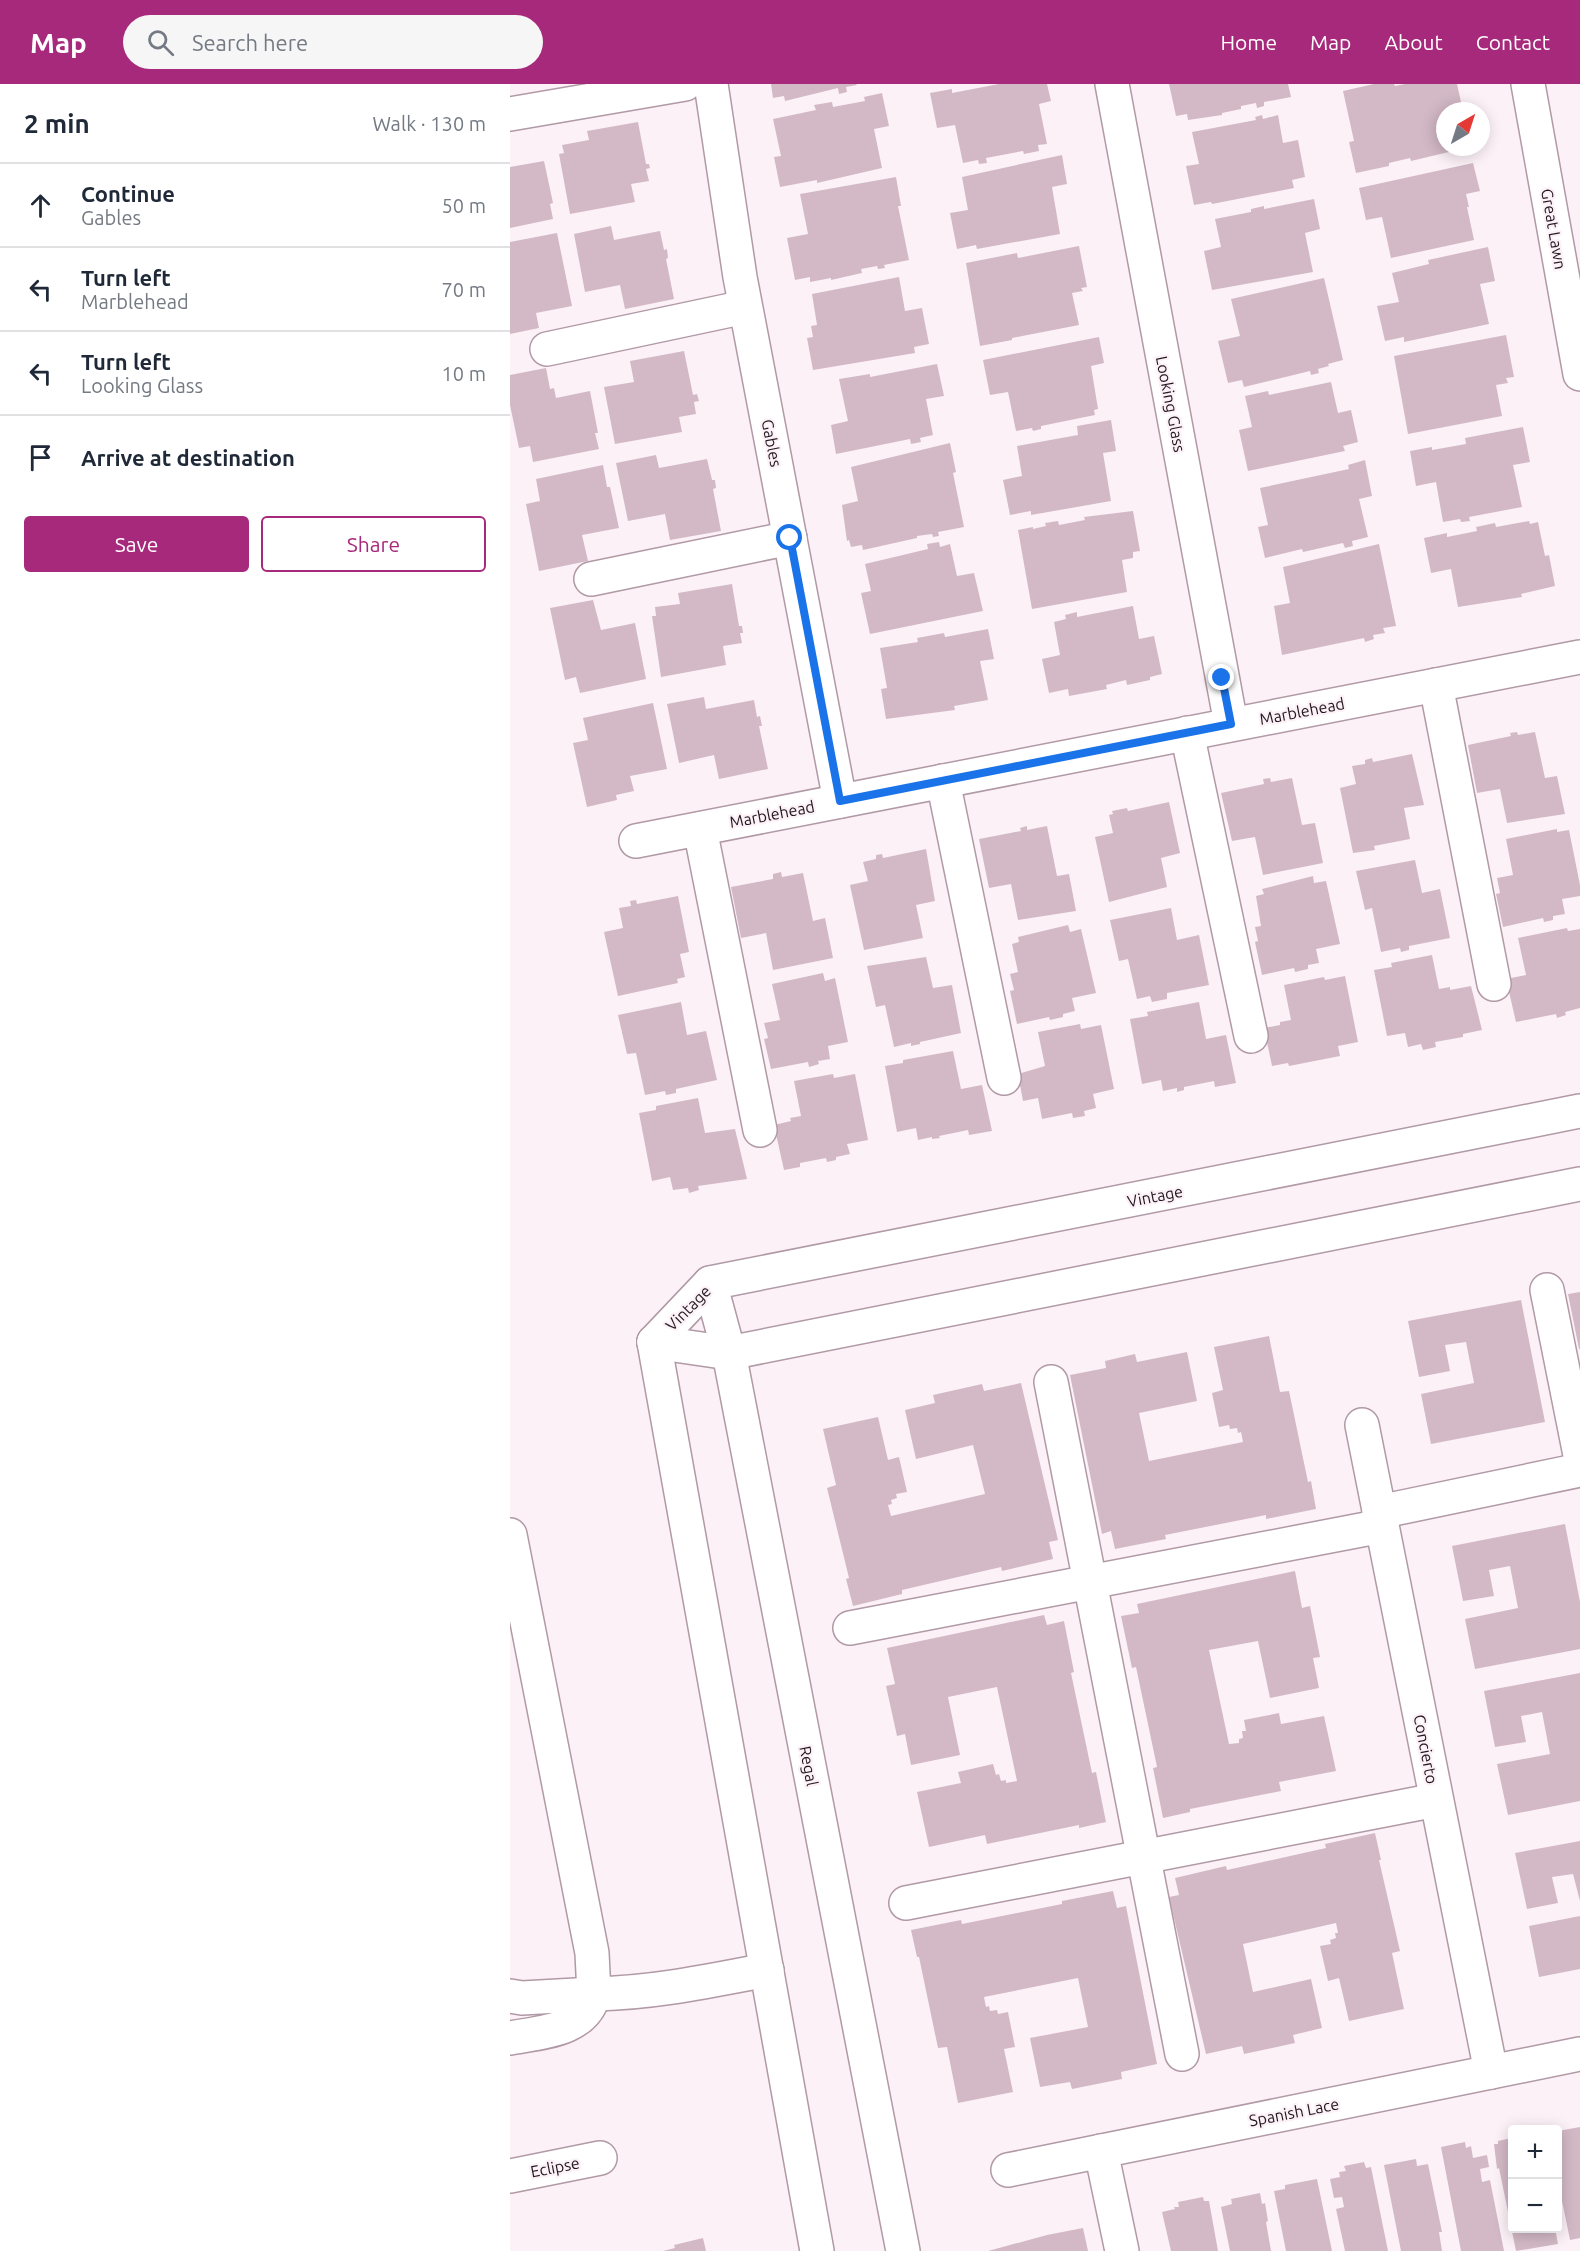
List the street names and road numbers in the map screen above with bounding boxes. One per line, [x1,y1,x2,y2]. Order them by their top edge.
street label: Great Lawn [1538,187,1570,271]
street label: Looking Glass [1153,354,1189,454]
street label: Gables [759,418,785,468]
street label: Marblehead [1258,694,1346,728]
street label: Marblehead [728,797,816,831]
street label: Vintage [1126,1182,1184,1210]
street label: Vintage [662,1282,714,1334]
street label: Concierto [1410,1713,1442,1785]
street label: Regal [796,1744,822,1788]
street label: Spanish Lace [1247,2094,1341,2130]
street label: Eclipse [529,2153,581,2181]

